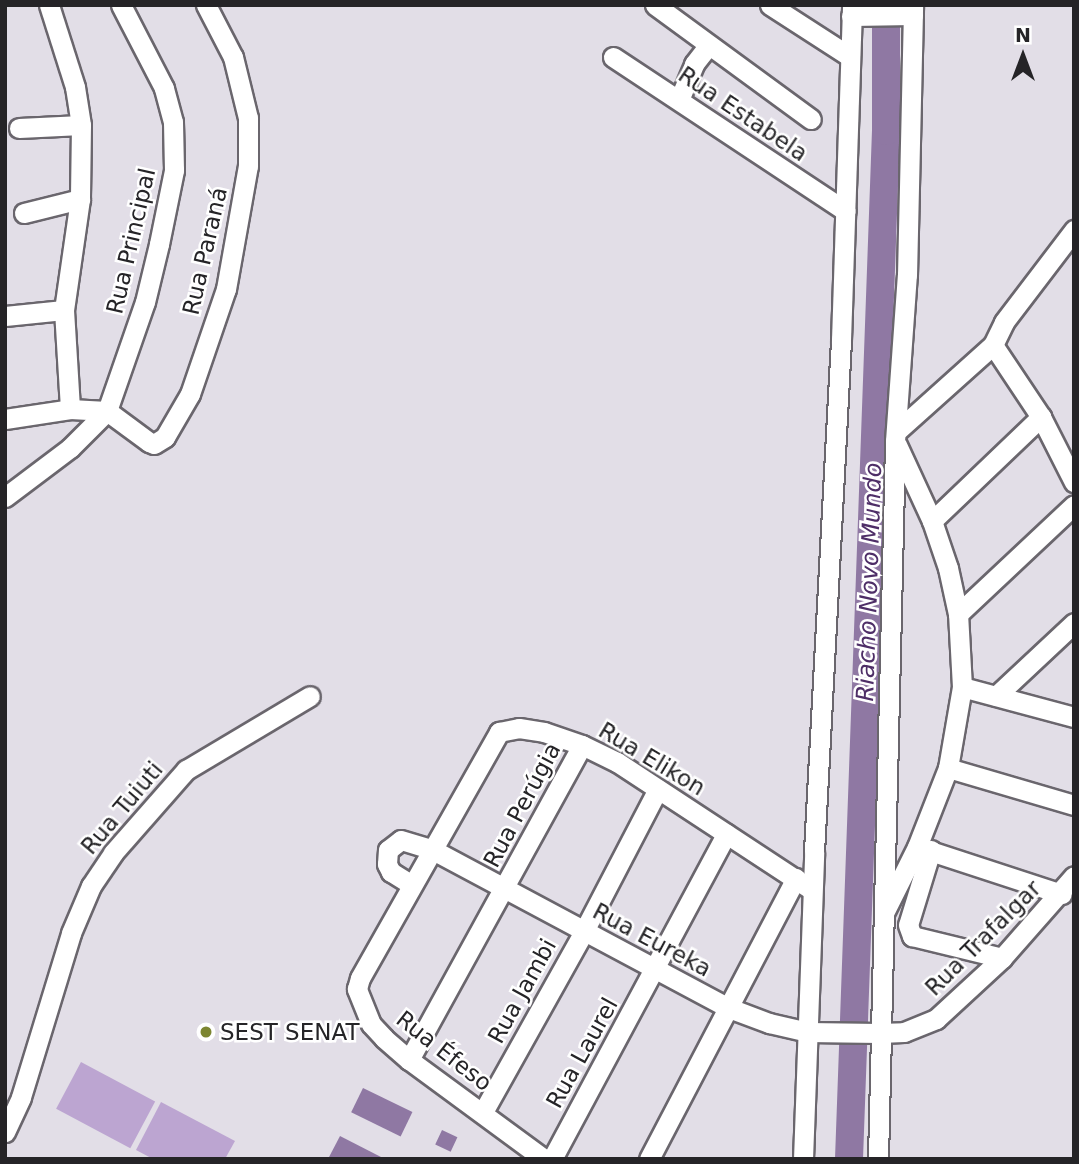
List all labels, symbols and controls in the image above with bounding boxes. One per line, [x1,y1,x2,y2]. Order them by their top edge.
north arrow [988,21,1058,91]
text: N [1015,24,1031,46]
street label: Rua Estabela [673,61,813,167]
street label: Rua Principal [101,165,161,317]
street label: Rua Paraná [177,185,233,317]
water label: Riacho Novo Mundo [851,462,889,702]
street label: Rua Elikon [594,716,710,802]
street label: Rua Perúgia [478,738,566,872]
street label: Rua Tuiuti [75,756,169,860]
street label: Rua Trafalgar [920,875,1046,1001]
street label: Rua Eureka [588,897,716,983]
street label: Rua Jambi [482,934,562,1048]
street label: Rua Laurel [540,993,624,1113]
street label: Rua Éfeso [391,1005,497,1097]
place label: SEST SENAT [220,1018,359,1046]
marker: SEST SENAT [198,1024,214,1040]

